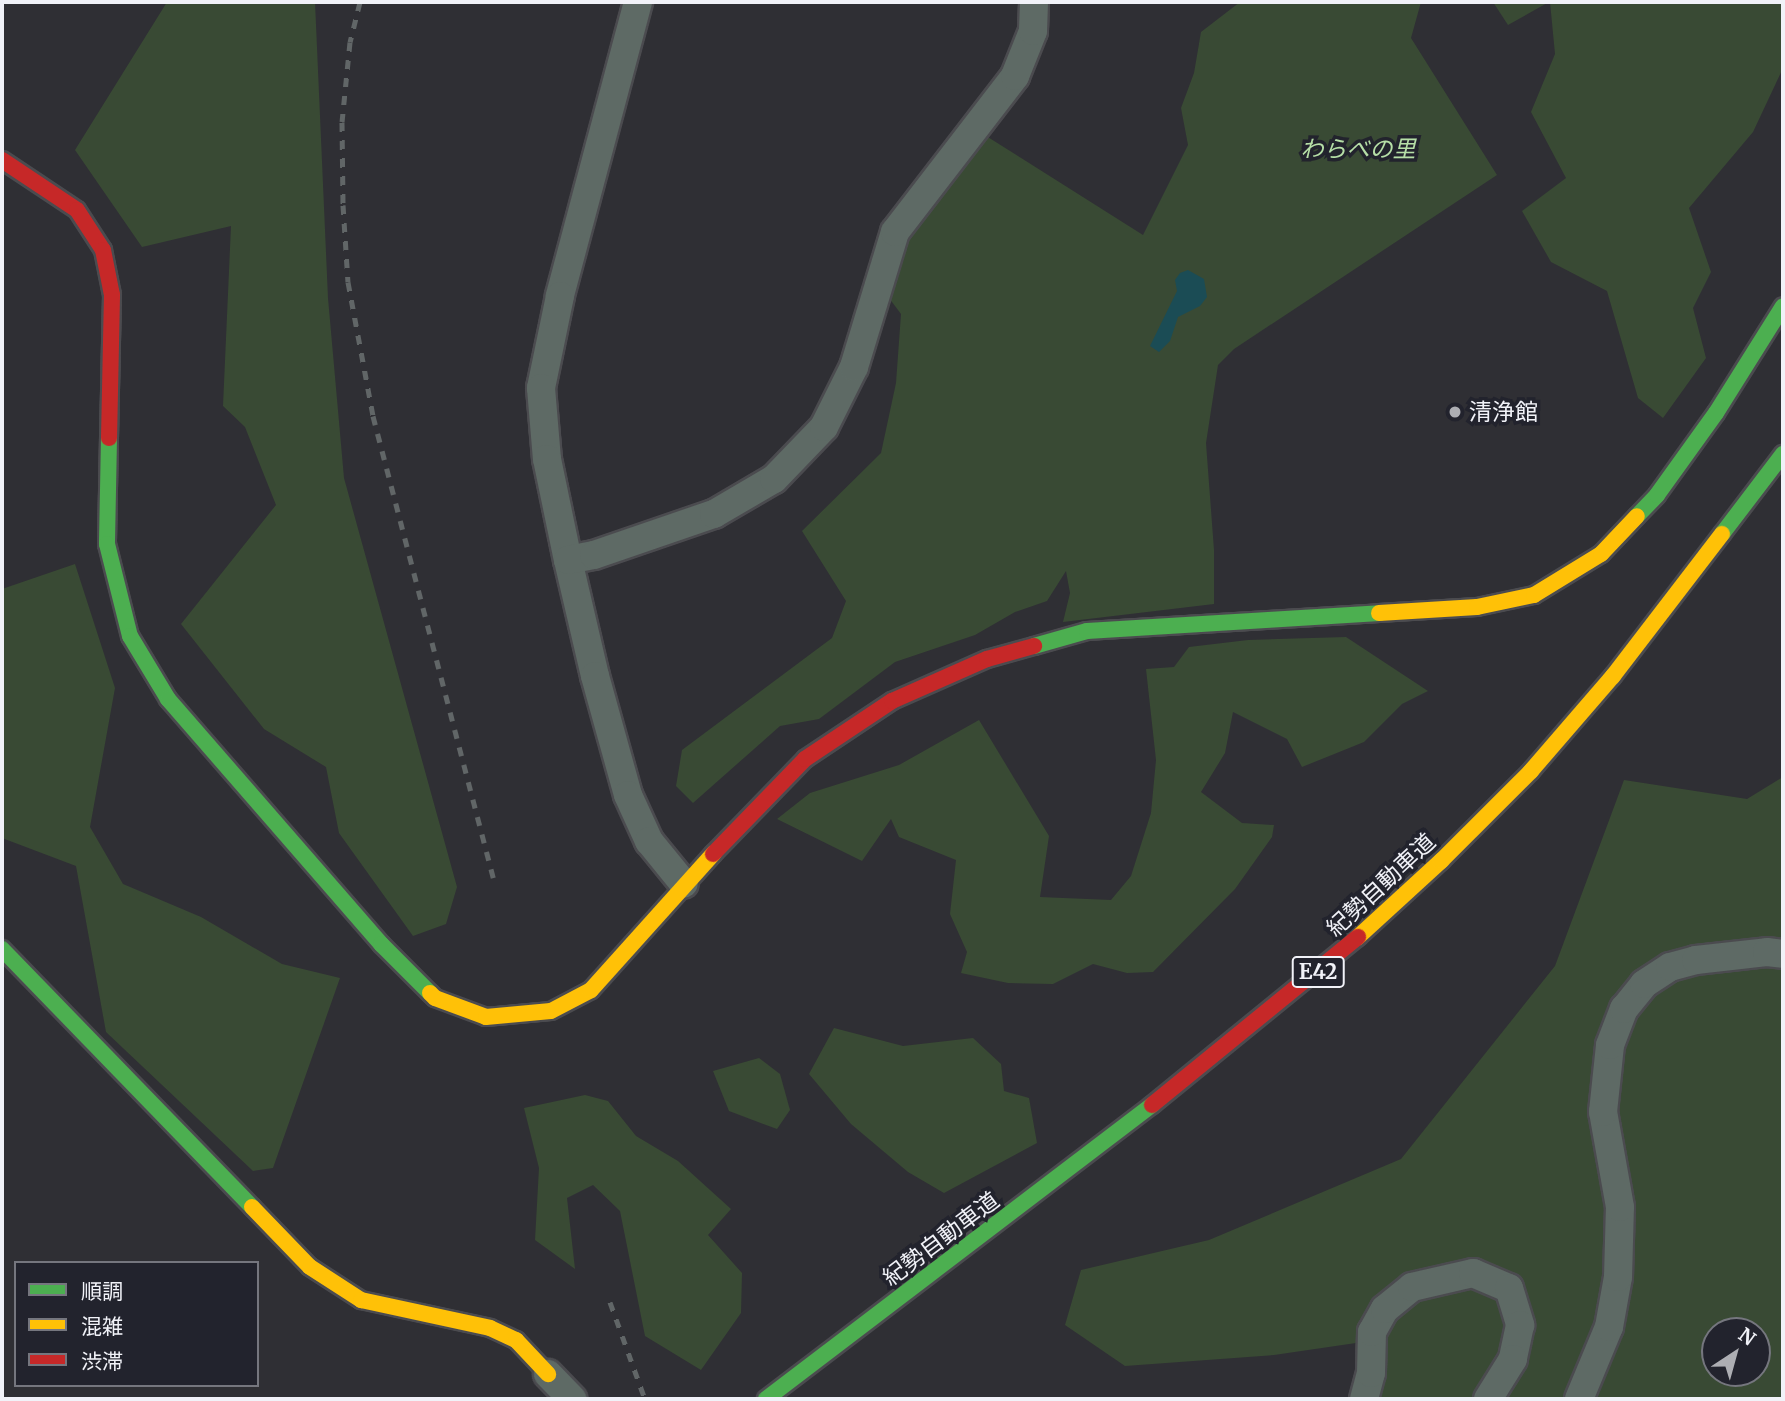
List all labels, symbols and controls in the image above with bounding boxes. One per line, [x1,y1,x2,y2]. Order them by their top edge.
park label: わらべの里 [1301,135,1415,163]
place label: 清浄館 [1469,398,1538,426]
marker: 清浄館 [1447,404,1463,420]
street label: 紀勢自動車道 [1321,828,1441,942]
road number: E42 [1290,954,1346,990]
street label: 紀勢自動車道 [878,1186,1004,1292]
legend [14,1261,259,1387]
text: 順調 [81,1278,123,1305]
text: 混雑 [81,1313,123,1340]
north arrow [1701,1317,1771,1387]
text: N [1734,1323,1760,1351]
text: 渋滞 [81,1348,123,1375]

